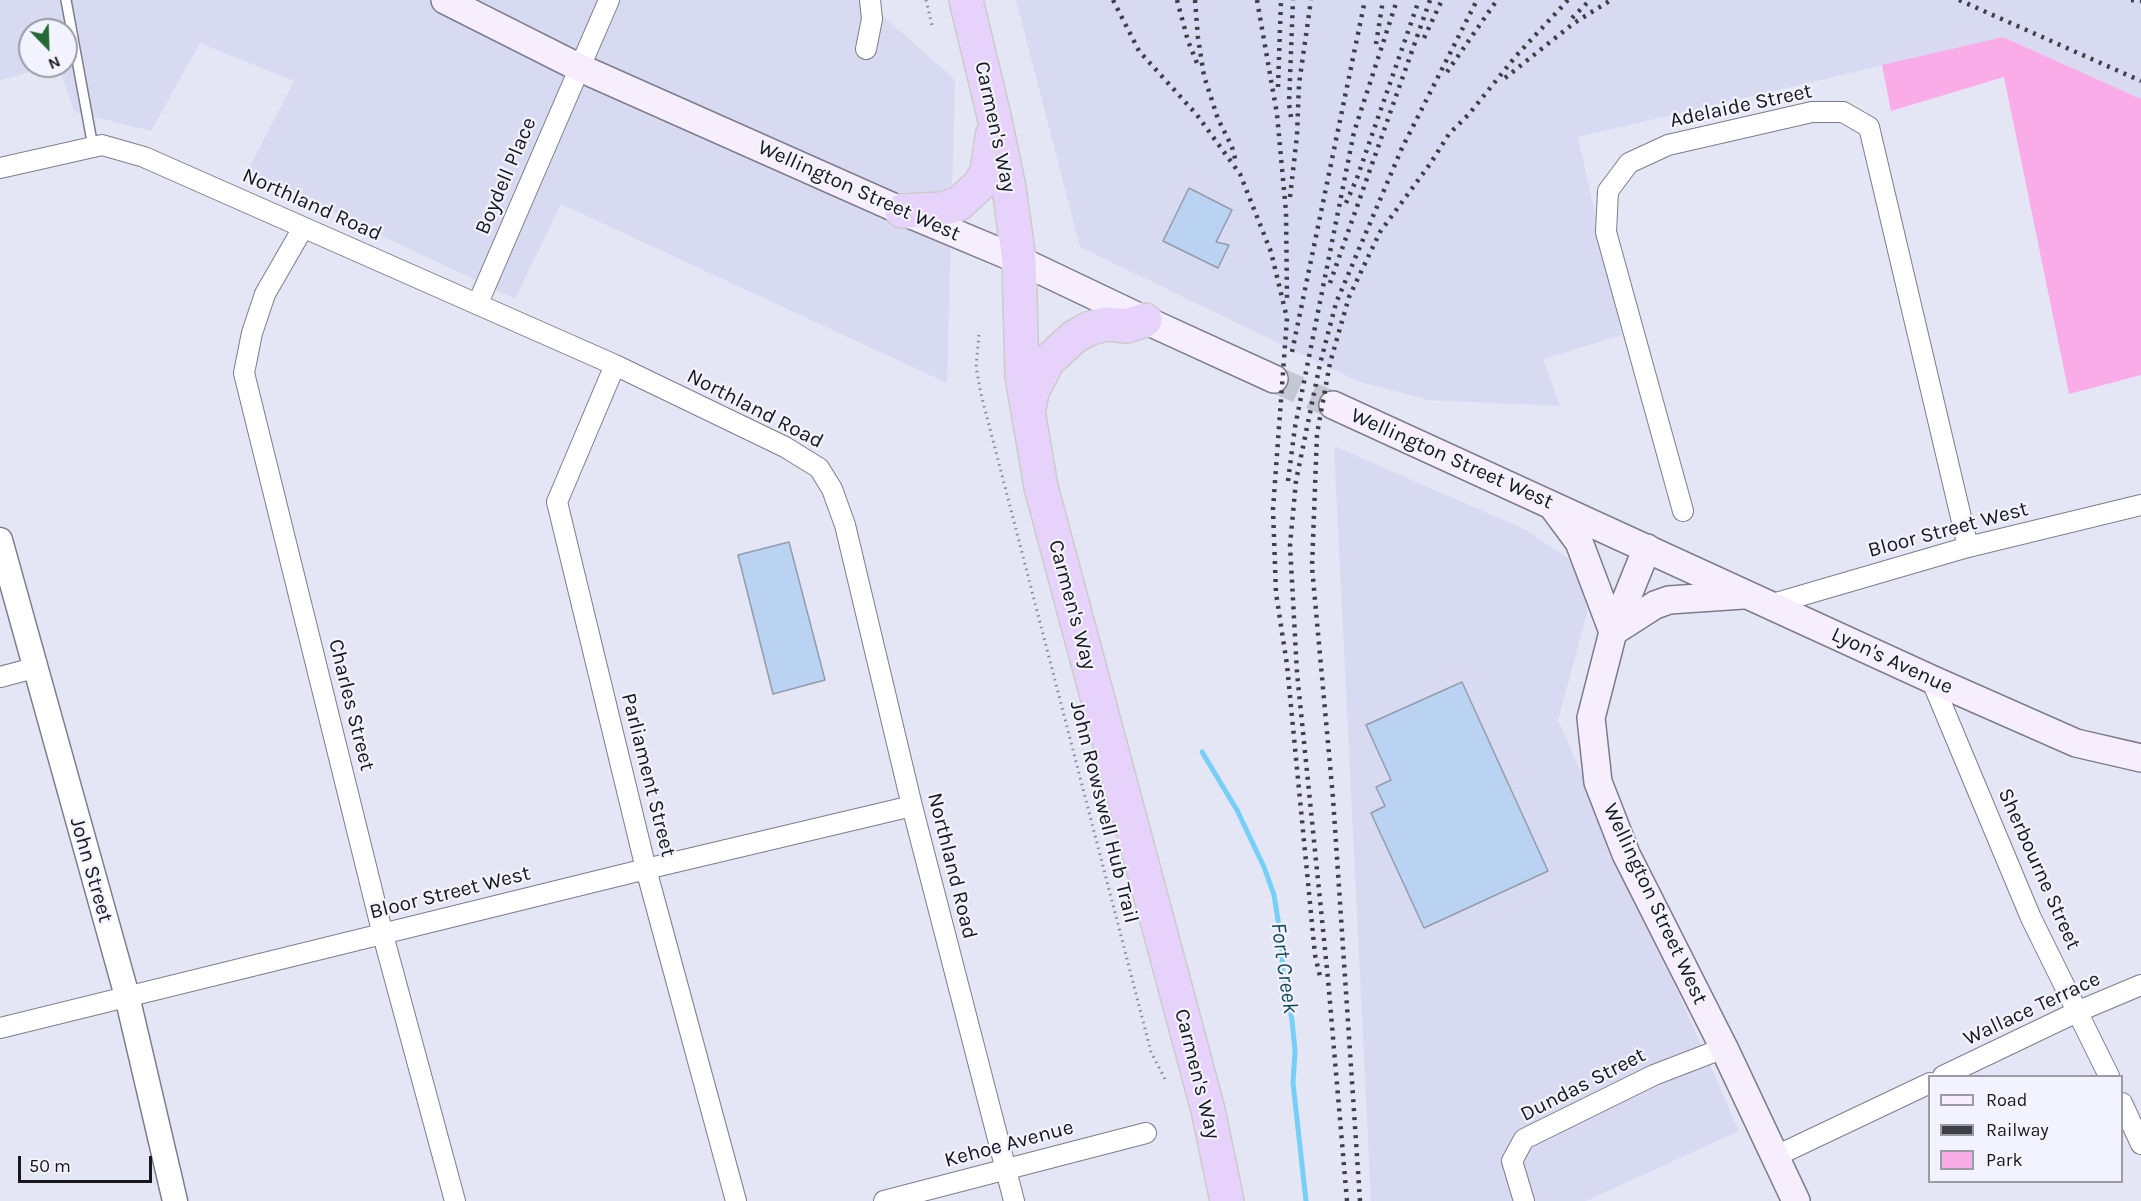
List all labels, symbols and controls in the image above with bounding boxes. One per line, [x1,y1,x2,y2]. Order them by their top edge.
north arrow [18,18,78,78]
text: N [45,52,63,74]
street label: Carmen's Way [969,59,1021,195]
street label: Adelaide Street [1668,79,1814,133]
street label: Boydell Place [470,114,542,238]
street label: Wellington Street West [754,135,964,247]
street label: Northland Road [238,163,386,247]
street label: Northland Road [683,364,827,454]
street label: Wellington Street West [1347,403,1557,515]
street label: Bloor Street West [1865,496,2031,564]
street label: Carmen's Way [1043,537,1101,673]
street label: Lyon's Avenue [1827,622,1957,700]
street label: Charles Street [322,636,380,774]
street label: Parliament Street [615,690,681,860]
street label: John Rowswell Hub Trail [1064,698,1144,926]
street label: Sherbourne Street [1992,784,2086,954]
street label: Northland Road [922,790,982,942]
street label: Wellington Street West [1597,799,1713,1009]
street label: John Street [64,815,118,925]
street label: Bloor Street West [367,861,533,925]
water label: Fort Creek [1265,921,1303,1015]
street label: Wallace Terrace [1960,966,2104,1052]
street label: Carmen's Way [1169,1006,1225,1142]
street label: Dundas Street [1516,1043,1650,1127]
legend [1928,1075,2123,1183]
text: Road [1986,1089,2027,1111]
street label: Kehoe Avenue [942,1115,1076,1173]
text: Railway [1986,1119,2049,1141]
scale bar [21,1144,154,1182]
text: Park [1986,1149,2023,1171]
text: 50 m [29,1155,71,1177]

